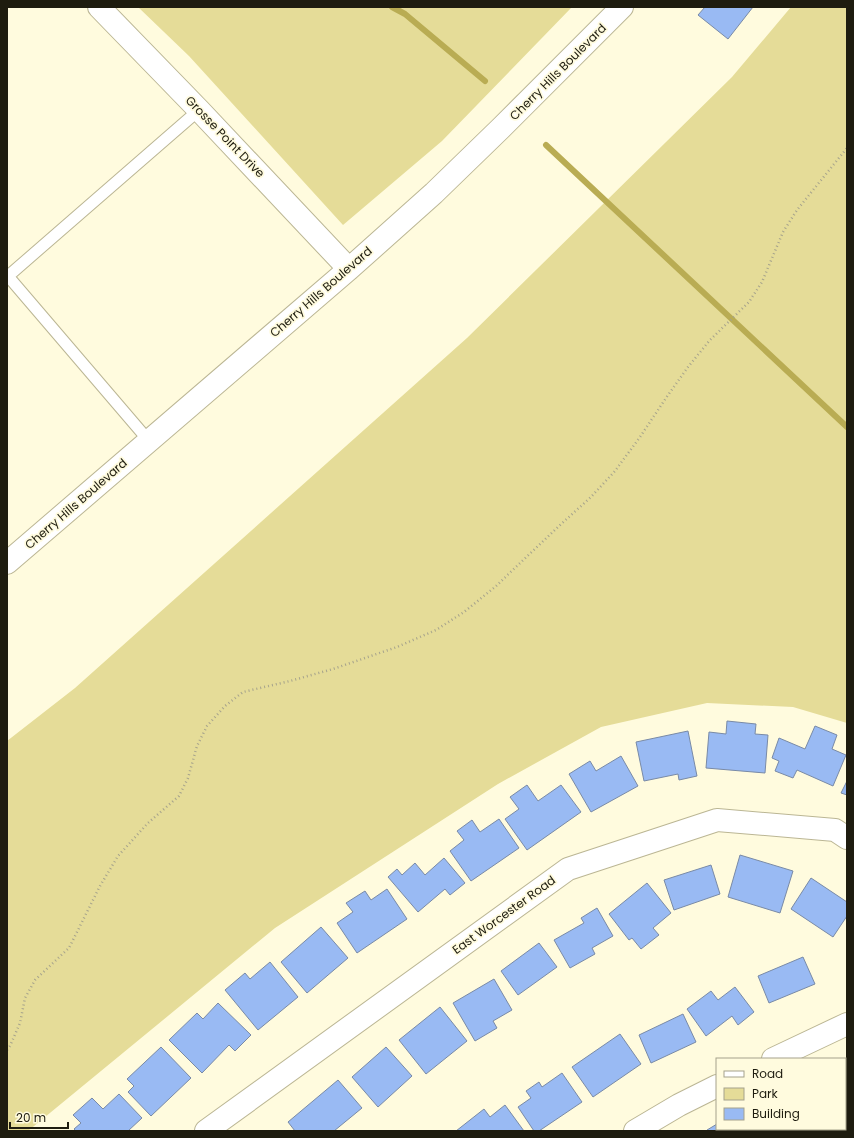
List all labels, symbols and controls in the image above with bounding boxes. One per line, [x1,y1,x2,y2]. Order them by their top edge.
street label: Cherry Hills Boulevard [506,20,610,124]
street label: Grosse Point Drive [182,92,269,181]
street label: Cherry Hills Boulevard [266,242,375,341]
street label: Cherry Hills Boulevard [21,454,130,553]
street label: East Worcester Road [449,871,559,958]
legend [716,1058,846,1130]
text: Road [752,1065,783,1082]
text: Park [752,1085,779,1102]
scale bar [10,1104,68,1130]
text: Building [752,1105,800,1122]
text: 20 m [16,1109,46,1126]

